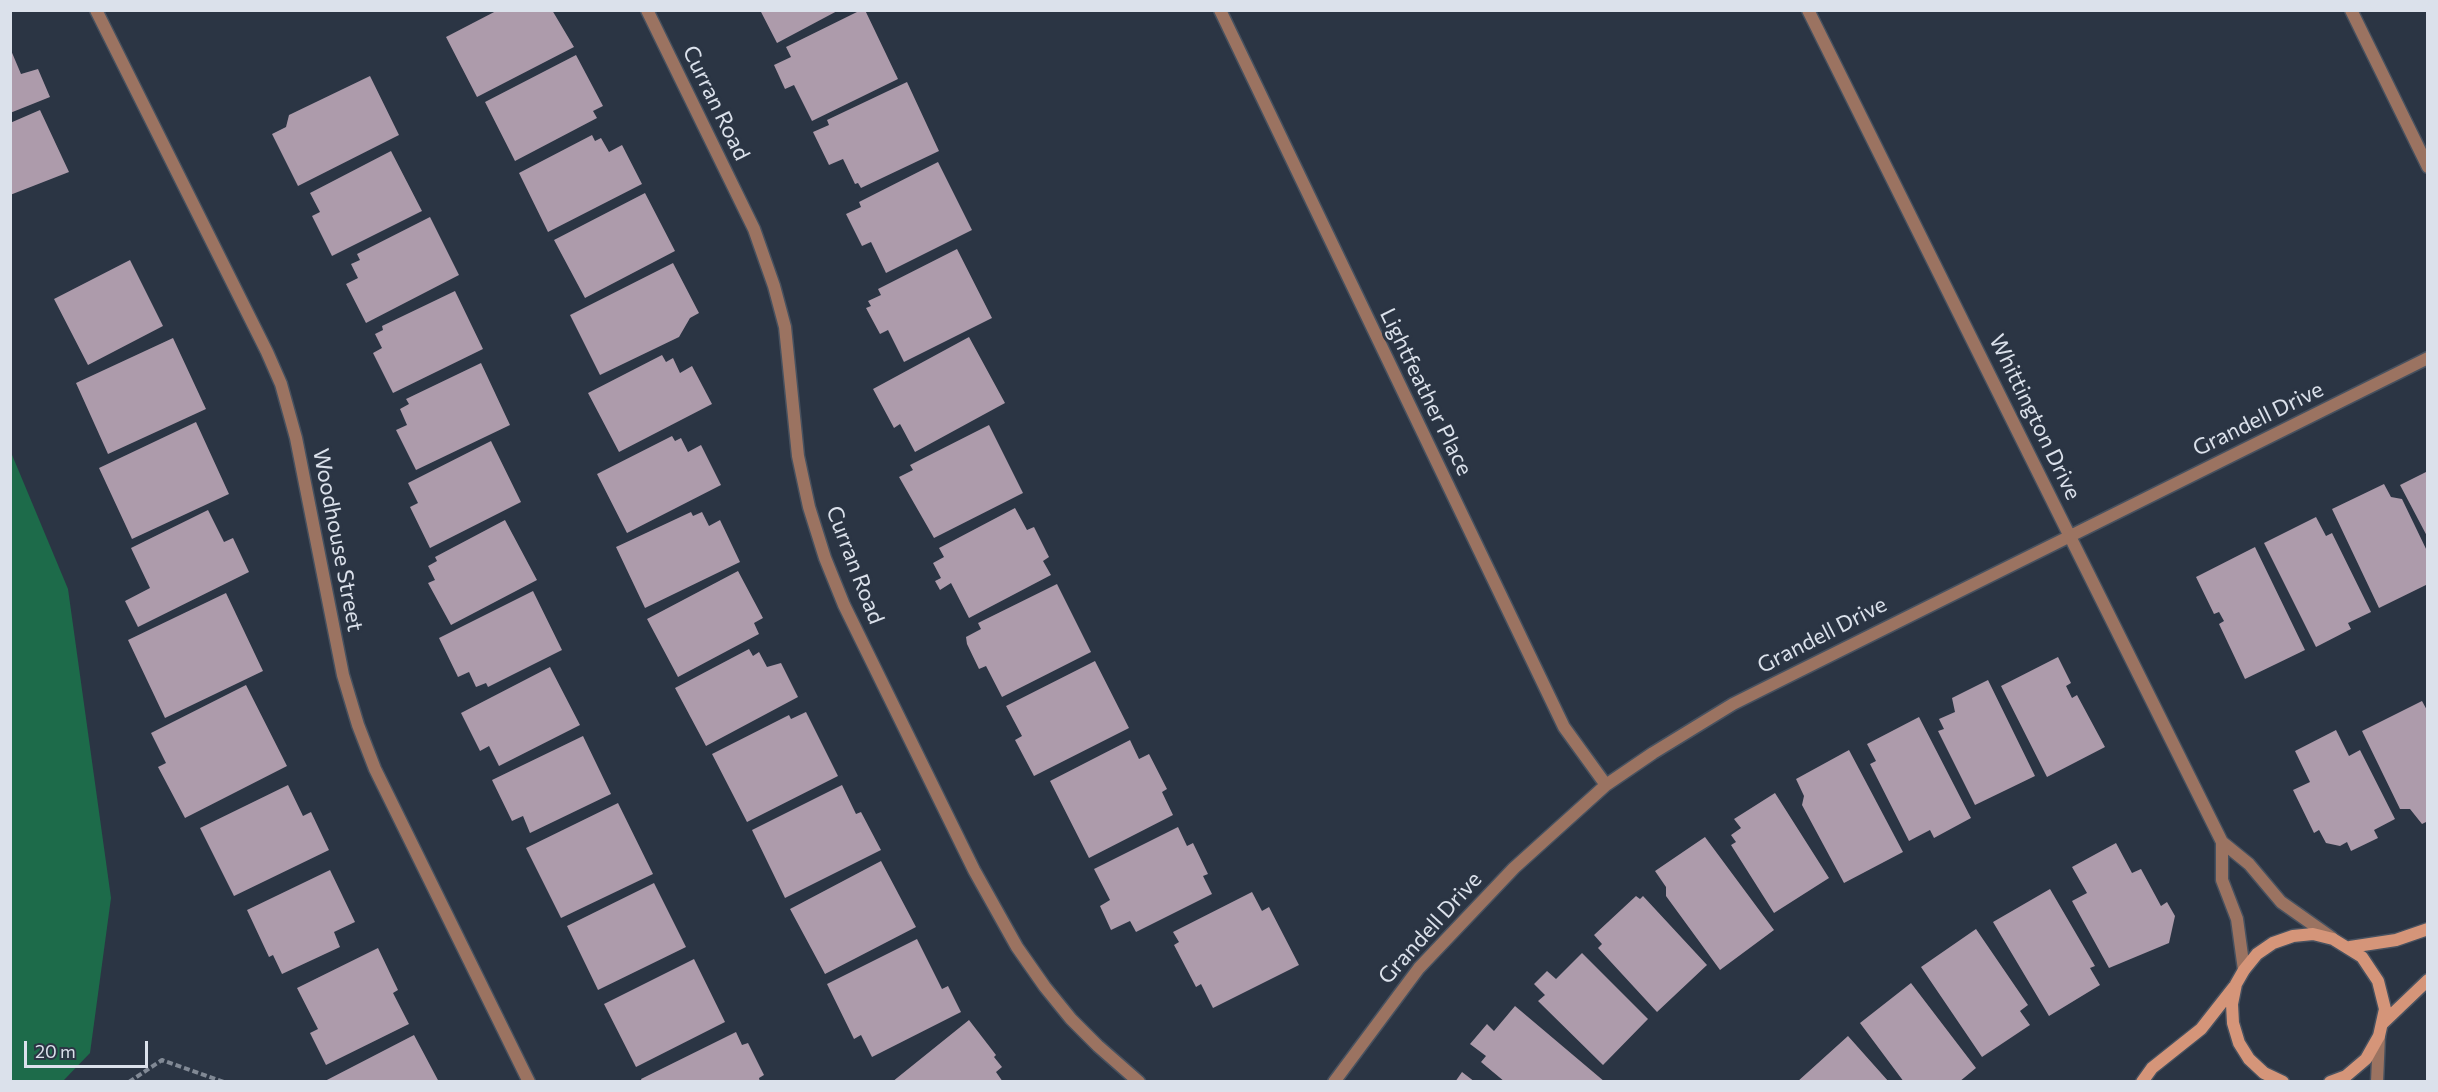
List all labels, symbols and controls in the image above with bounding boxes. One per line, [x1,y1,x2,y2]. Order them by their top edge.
street label: Curran Road [677,41,755,165]
street label: Lightfeather Place [1374,304,1478,480]
street label: Whittington Drive [1983,330,2087,504]
street label: Grandell Drive [2189,376,2327,462]
street label: Woodhouse Street [307,446,369,634]
street label: Curran Road [820,502,890,628]
street label: Grandell Drive [1753,591,1891,679]
street label: Grandell Drive [1373,867,1487,989]
scale bar [27,1029,152,1067]
text: 20 m [35,1040,76,1062]

